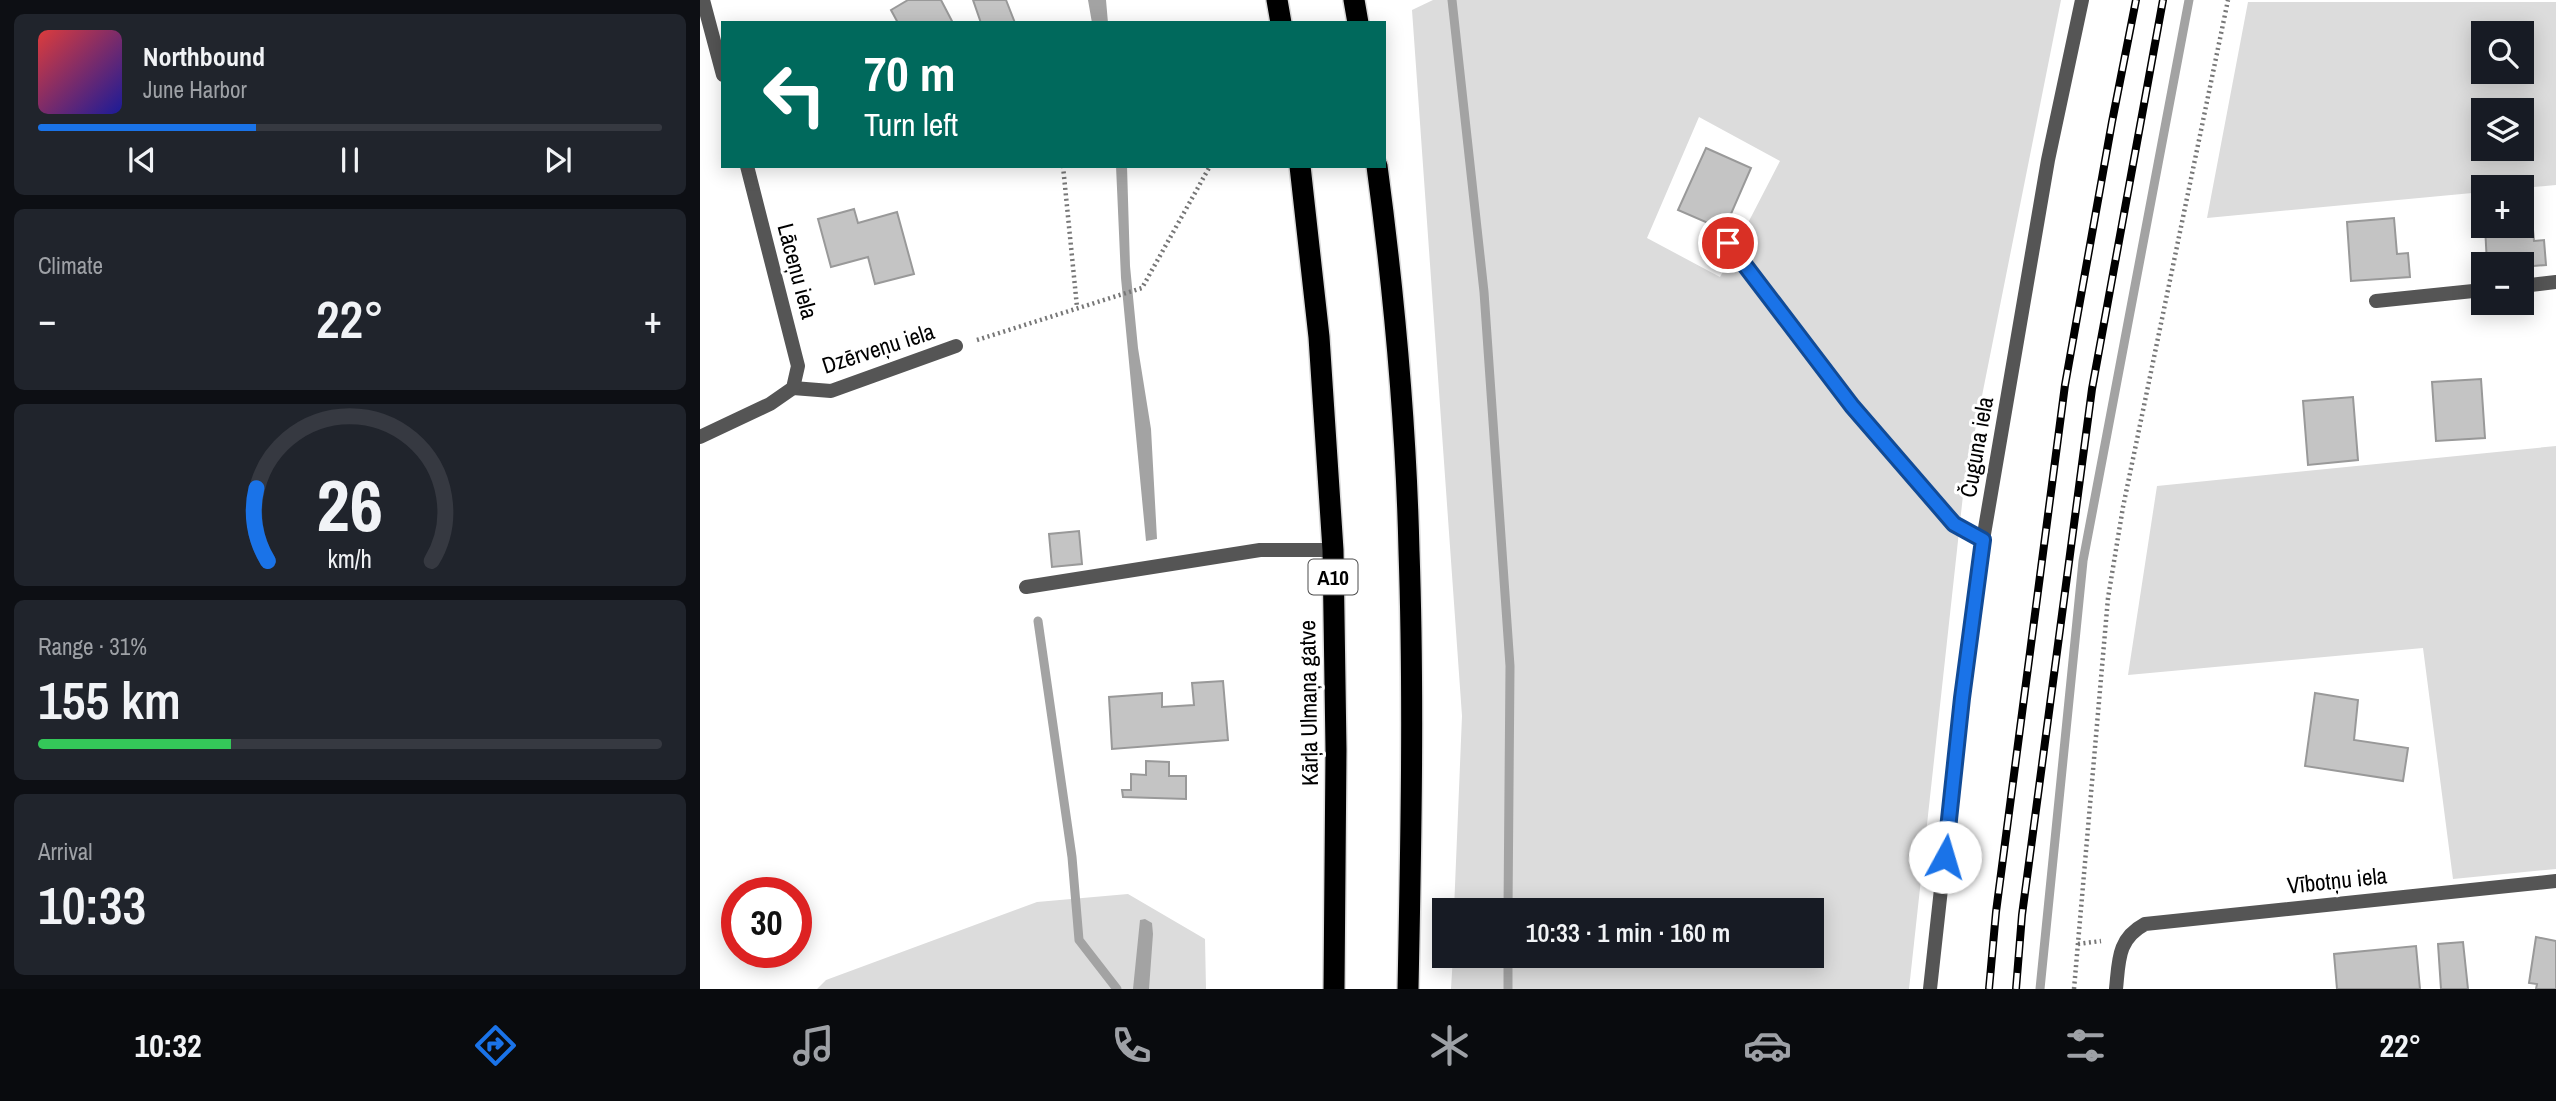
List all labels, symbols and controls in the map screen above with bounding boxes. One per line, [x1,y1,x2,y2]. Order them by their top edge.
map controls [2471,21,2534,315]
button: search [2471,21,2534,84]
text: Northbound [143,39,265,74]
text: 70 m [864,40,956,106]
icon: left [749,49,840,140]
text: June Harbor [143,74,247,105]
button: layers [2471,98,2534,161]
text: Turn left [864,103,958,146]
icon: previous [123,141,161,179]
icon: pause [331,141,369,179]
icon: next [539,141,577,179]
button: + [2471,175,2534,238]
pin [1698,213,1758,273]
street label: Lāceņu iela [770,220,826,323]
icon: arrive [1709,224,1747,262]
text: Climate [38,250,103,281]
button: − [2471,252,2534,315]
text: 22° [316,284,384,354]
text: − [38,294,56,345]
text: + [644,294,662,345]
street label: Dzērveņu iela [818,315,939,381]
street label: Čuguna iela [1952,394,2000,500]
text: 26 [317,456,383,554]
text: km/h [328,541,372,575]
road number: A10 [1308,560,1358,594]
street label: Kārļa Ulmaņa gatve [1291,620,1325,786]
text: Range · 31% [38,631,147,662]
text: 155 km [38,665,181,735]
position arrow [1908,820,1982,894]
text: Arrival [38,836,93,867]
street label: Vībotņu iela [2285,859,2389,901]
text: 10:33 [38,870,146,940]
speed limit sign: 30 [721,877,812,968]
text: 10:33 · 1 min · 160 m [1526,915,1730,950]
icon: directions [471,1021,520,1070]
icon: music [789,1021,838,1070]
icon: phone [1107,1021,1156,1070]
icon: climate [1425,1021,1474,1070]
icon: car [1743,1021,1792,1070]
icon: filters [2061,1021,2110,1070]
text: 10:32 [135,1024,202,1067]
text: 22° [2379,1024,2421,1067]

